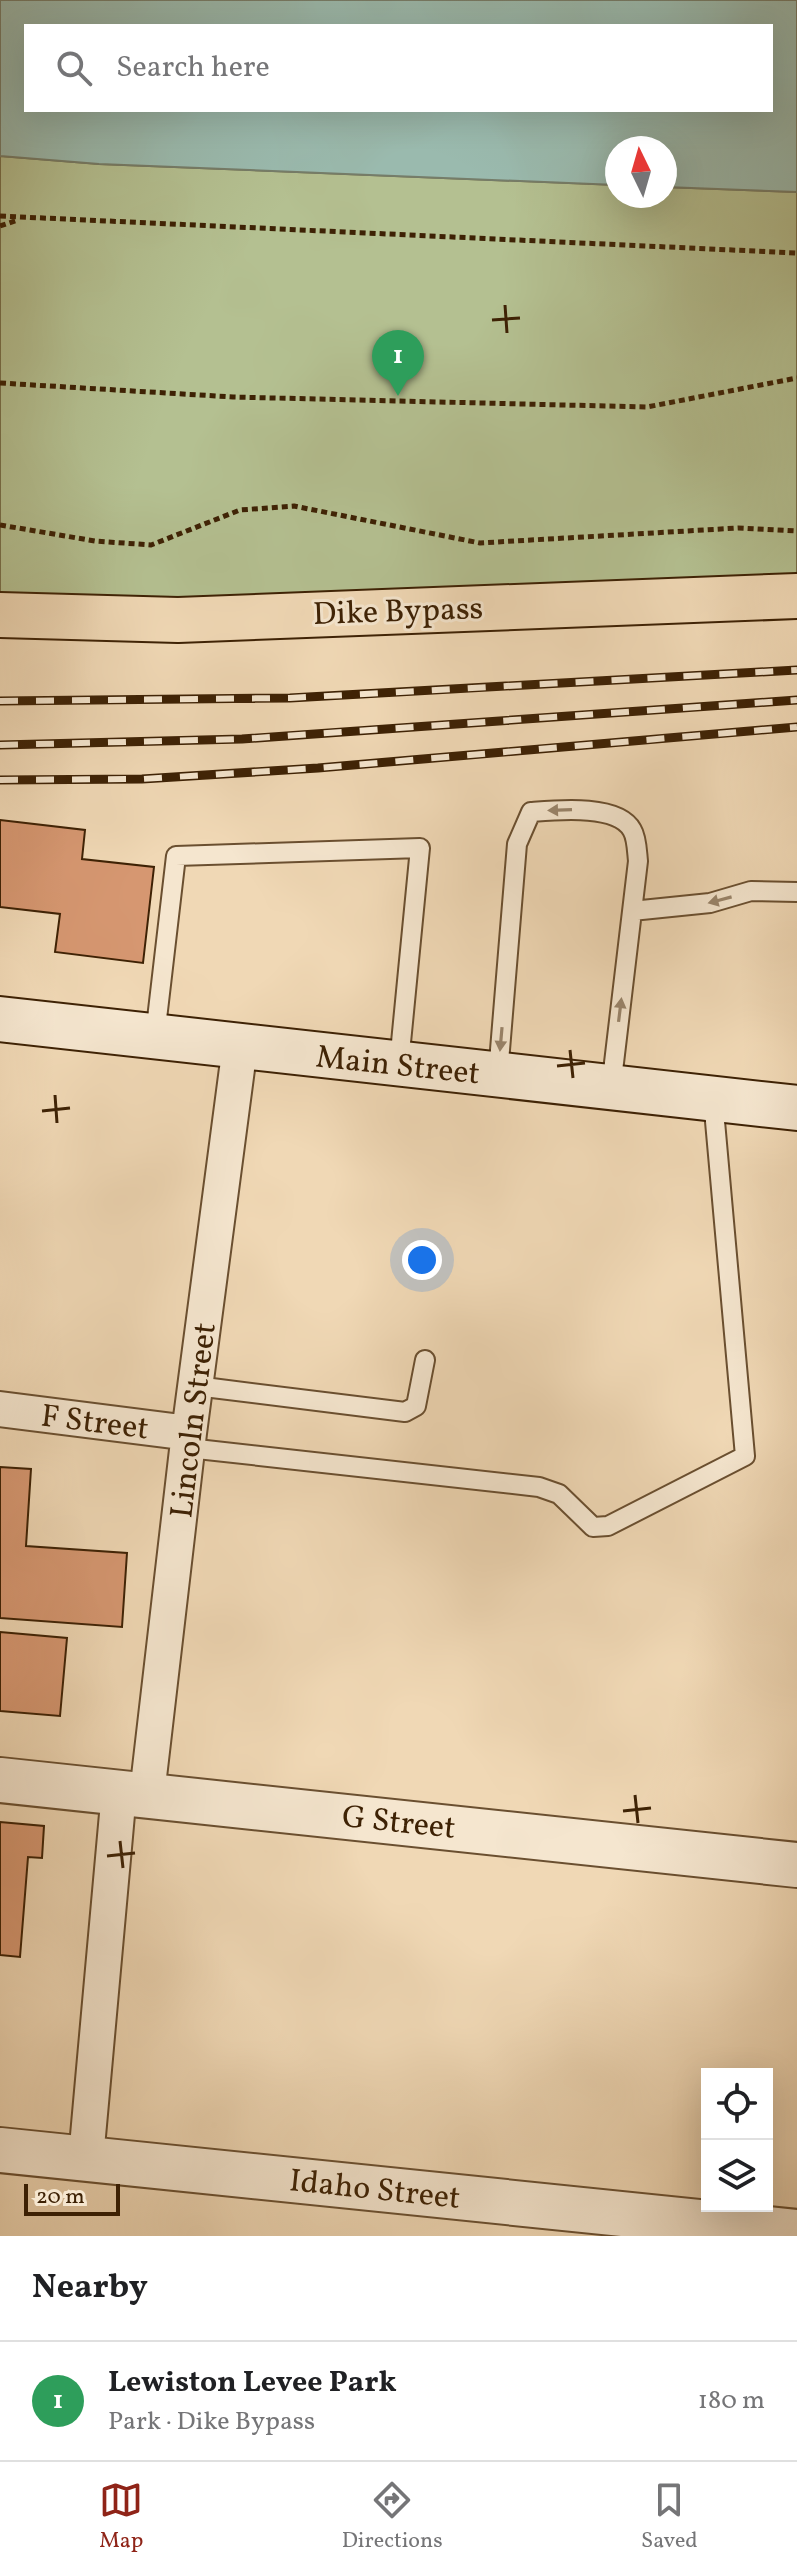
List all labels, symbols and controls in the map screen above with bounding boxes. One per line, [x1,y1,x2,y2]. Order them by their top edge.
search box [24,24,773,112]
icon: search [52,46,96,90]
text: Search here [116,47,270,89]
north arrow [605,136,677,208]
pin: 1 [372,330,424,396]
street label: Dike Bypass [312,588,484,638]
one-way arrow [547,804,572,817]
one-way arrow [708,894,733,906]
one-way arrow [614,997,627,1022]
one-way arrow [494,1027,507,1052]
street label: Main Street [313,1036,482,1097]
your location [402,1240,442,1280]
street label: Lincoln Street [161,1320,229,1521]
street label: F Street [38,1396,151,1452]
street label: G Street [340,1796,458,1852]
map controls [701,2068,773,2212]
button: locate [701,2068,773,2140]
button: layers [701,2140,773,2212]
street label: Idaho Street [287,2160,462,2222]
scale bar [24,2180,120,2216]
text: 20 m [36,2182,85,2213]
text: Nearby [32,2265,148,2312]
text: Lewiston Levee Park [108,2362,397,2404]
text: 1 [53,2383,63,2419]
text: 180 m [698,2383,765,2419]
text: Park · Dike Bypass [108,2404,315,2440]
tab: Map [99,2478,143,2557]
tab: Directions [342,2478,443,2557]
tab: Saved [641,2478,698,2557]

